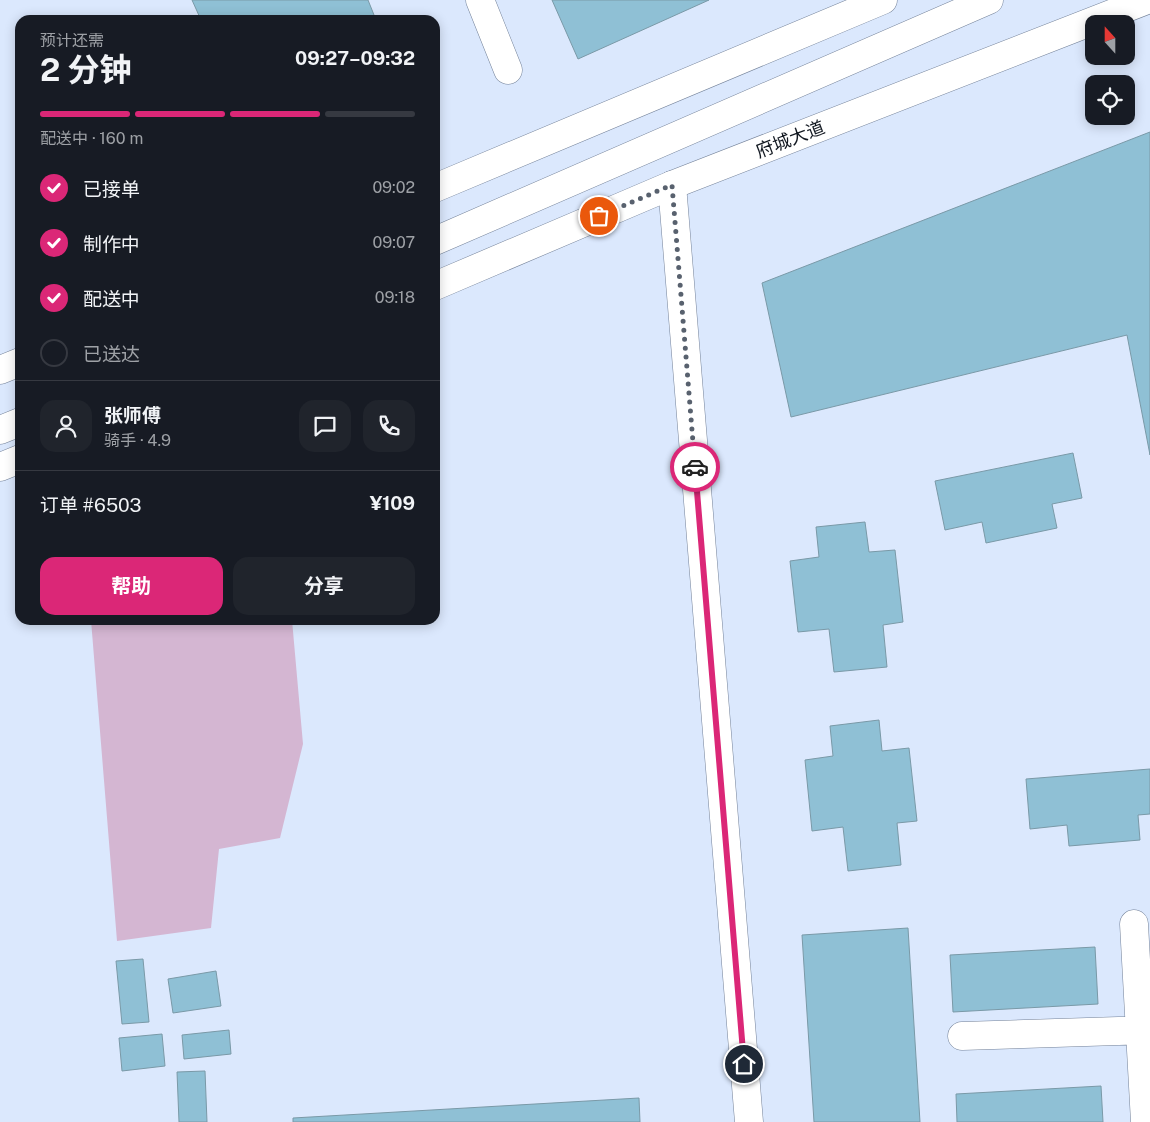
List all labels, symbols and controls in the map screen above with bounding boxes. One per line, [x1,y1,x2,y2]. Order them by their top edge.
north arrow [1085,15,1135,65]
map controls [1085,15,1135,125]
text: 预计还需 [40,31,104,50]
text: 09:27–09:32 [295,47,415,69]
text: 2 分钟 [40,51,132,88]
button: locate [1085,75,1135,125]
street label: 府城大道 [753,116,827,162]
text: 配送中 · 160 m [40,129,143,148]
icon: check [40,174,68,202]
text: 已接单 [83,178,140,200]
text: 09:02 [372,178,415,197]
pin [578,195,620,237]
icon: bag [585,202,613,230]
icon: check [40,229,68,257]
text: 制作中 [83,233,140,255]
text: 09:07 [373,233,415,252]
icon: check [40,284,68,312]
text: 配送中 [83,288,140,310]
text: 09:18 [375,288,415,307]
text: 已送达 [83,343,140,365]
button: person [40,400,92,452]
button: chat [299,400,351,452]
button: phone [363,400,415,452]
text: 张师傅 [104,404,161,426]
text: 骑手 · 4.9 [104,431,171,450]
courier [670,442,720,492]
icon: car [681,453,709,481]
text: ¥109 [370,492,415,514]
text: 订单 #6503 [40,494,142,516]
button: 帮助 [40,557,223,615]
button: 分享 [233,557,415,615]
pin [723,1043,765,1085]
icon: home [730,1050,758,1078]

